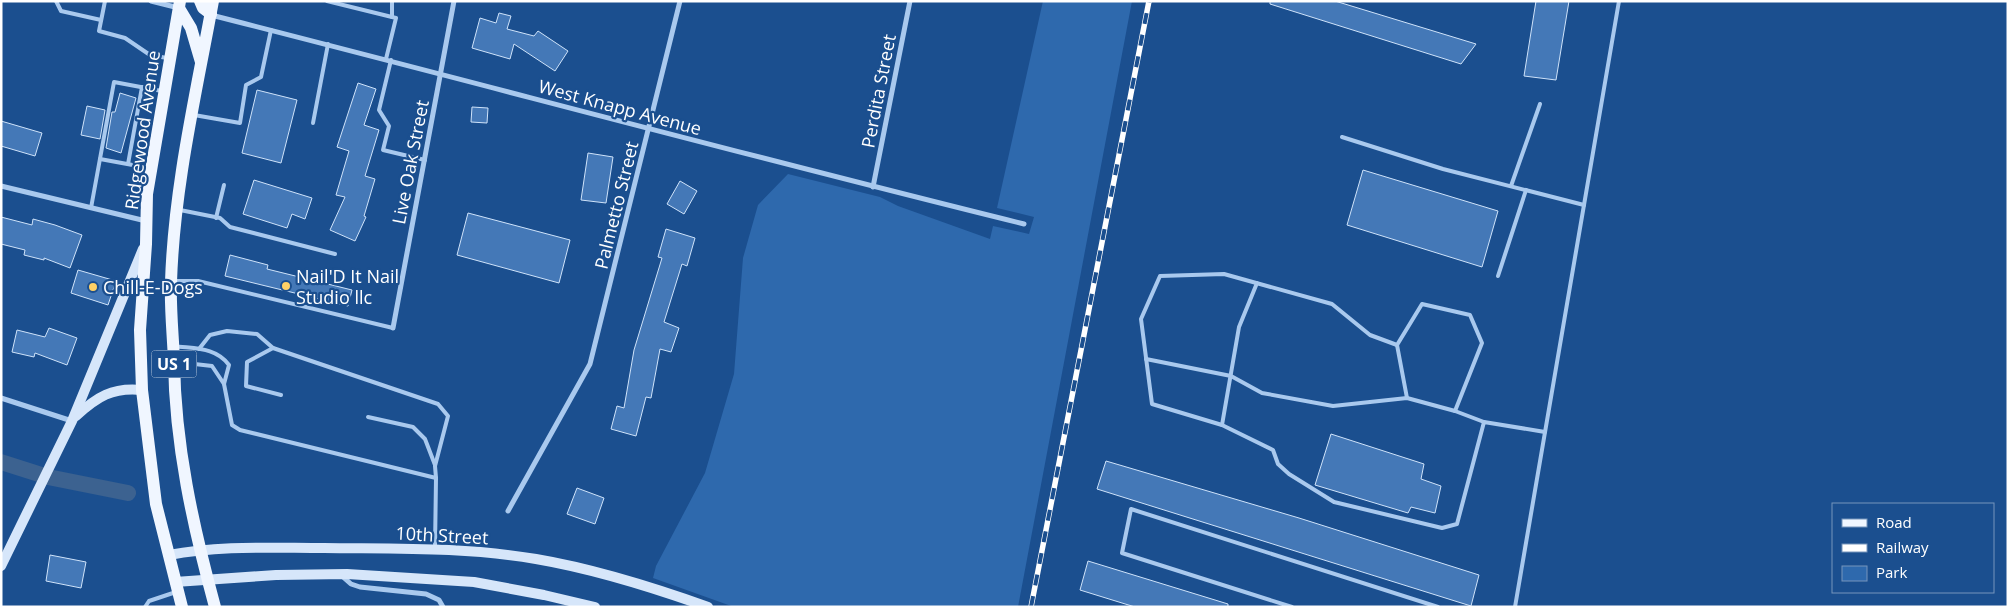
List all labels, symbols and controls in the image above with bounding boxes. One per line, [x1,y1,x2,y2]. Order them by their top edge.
street label: Perdita Street [855,32,901,150]
street label: Ridgewood Avenue [119,49,165,211]
street label: West Knapp Avenue [536,74,704,140]
street label: Live Oak Street [386,98,434,226]
street label: Palmetto Street [589,139,643,271]
place label: Nail'D It Nail Studio llc [296,264,399,309]
place label: Chill-E-Dogs [103,275,203,299]
marker: Nail'D It Nail Studio llc [280,280,292,292]
marker: Chill-E-Dogs [87,281,99,293]
road number: US 1 [152,350,196,378]
legend [1832,503,1994,593]
text: Road [1876,512,1912,532]
street label: 10th Street [395,521,489,549]
text: Railway [1876,537,1929,557]
text: Park [1876,562,1907,582]

